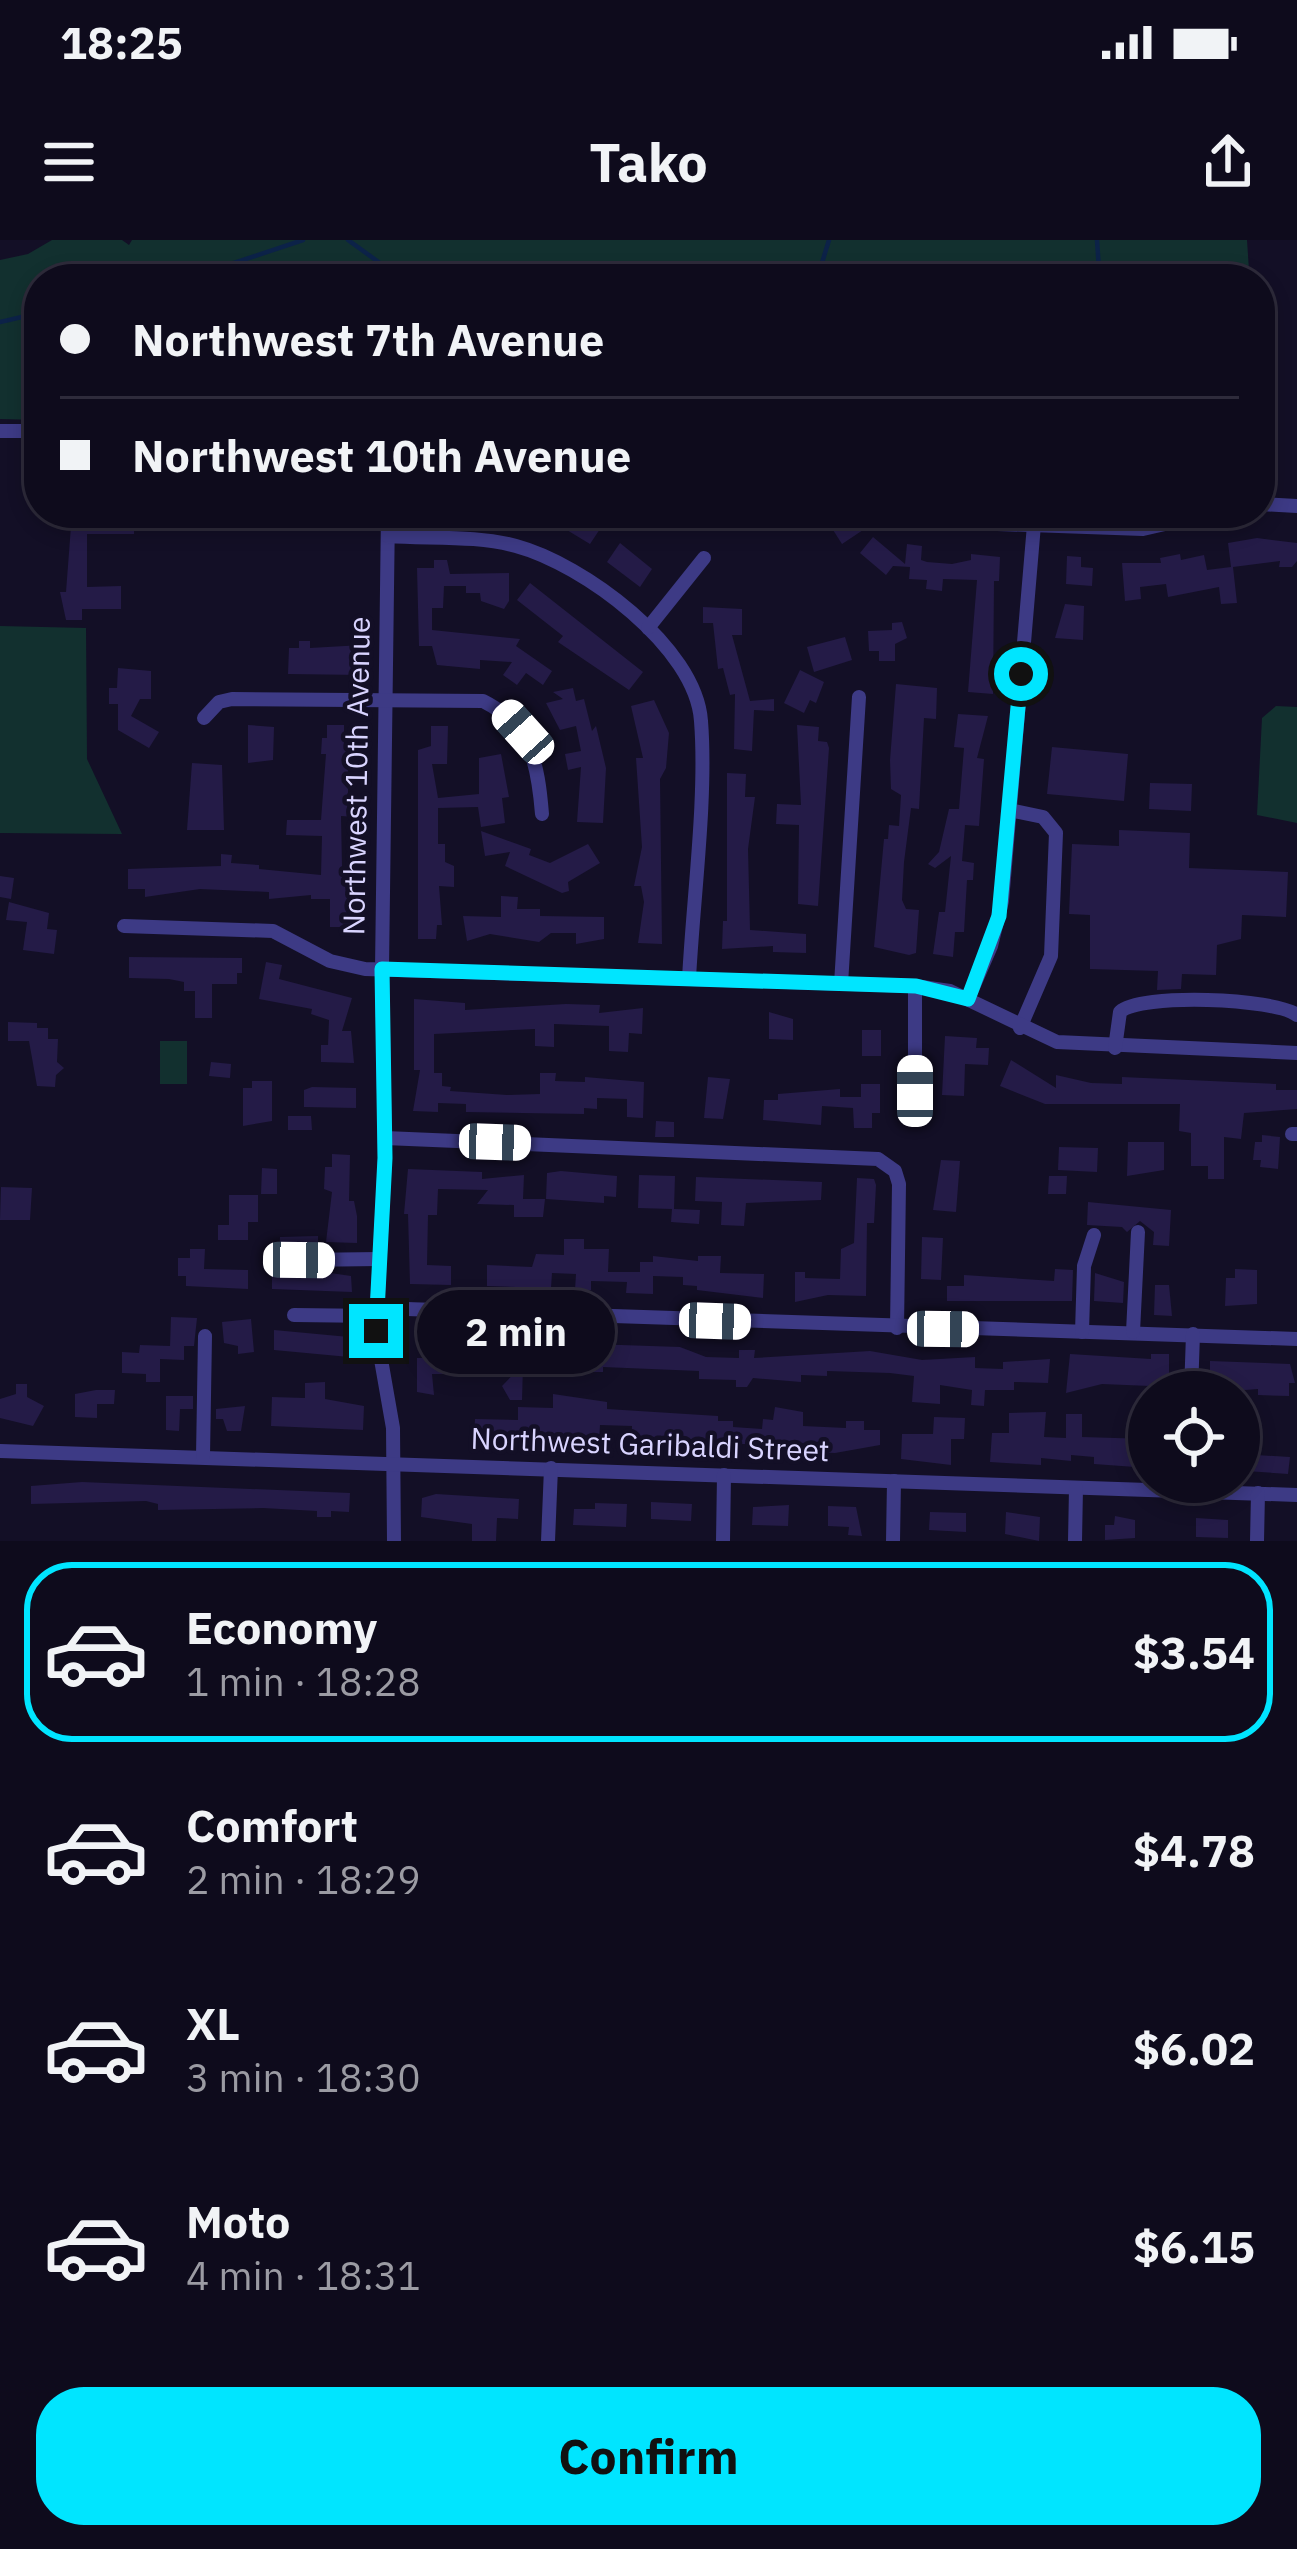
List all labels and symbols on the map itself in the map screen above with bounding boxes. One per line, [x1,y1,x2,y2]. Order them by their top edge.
street label: Northwest 10th Avenue [333,616,378,936]
route start [994,647,1048,701]
car [486,693,560,771]
car [897,1055,933,1127]
car [458,1123,532,1161]
car [263,1241,335,1279]
callout: 2 min [418,1289,616,1373]
car [678,1302,752,1340]
route end [349,1304,403,1358]
car [907,1310,979,1348]
street label: Northwest Garibaldi Street [470,1418,830,1469]

